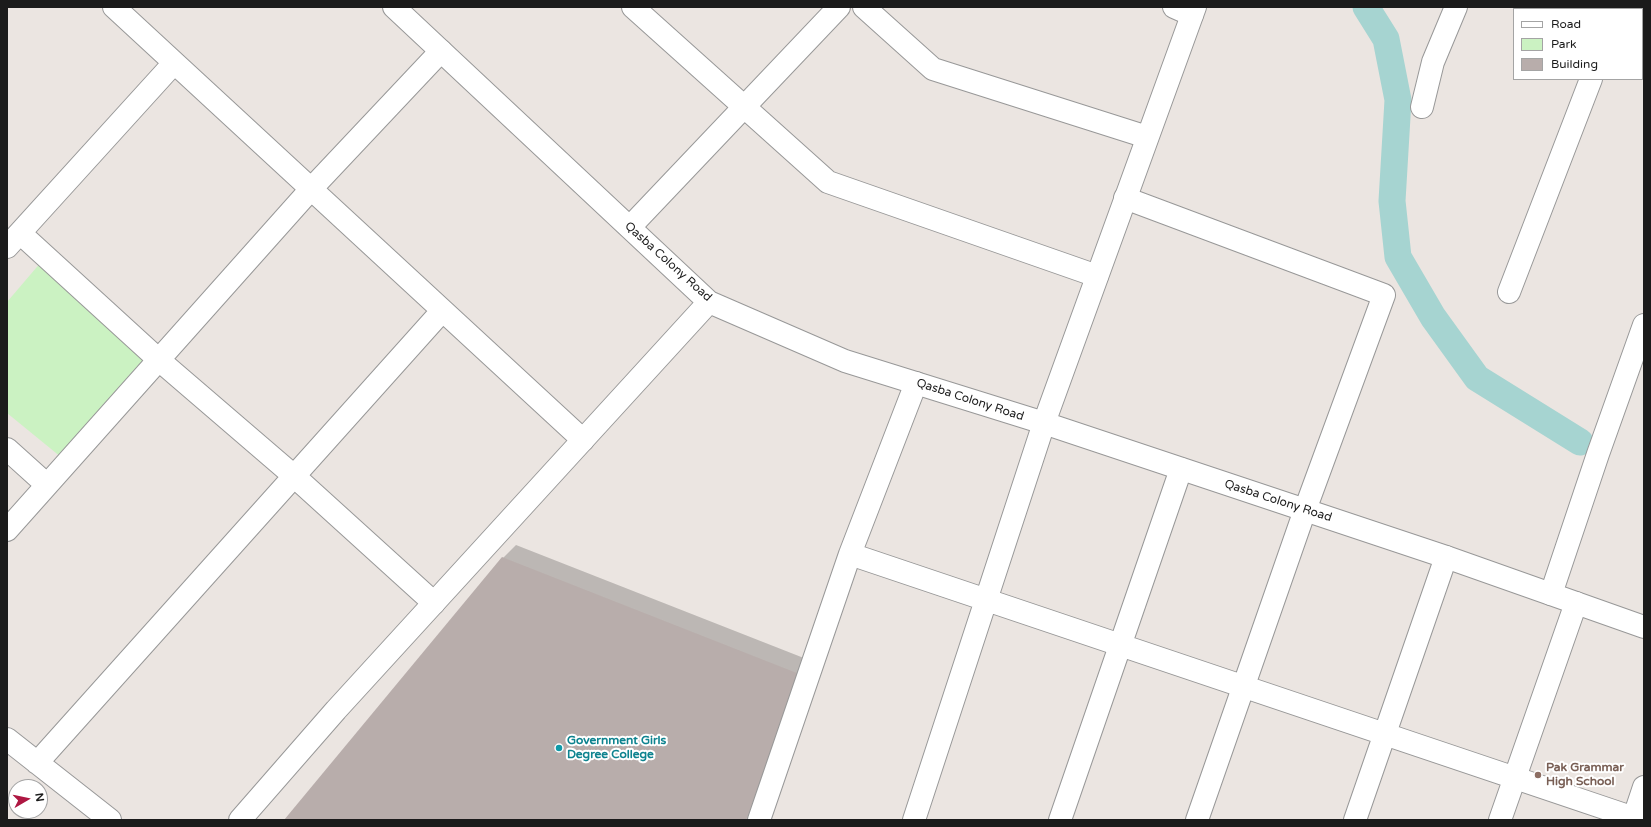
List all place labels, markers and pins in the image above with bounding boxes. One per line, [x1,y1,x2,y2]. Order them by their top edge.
place label: Government Girls Degree College [567,734,666,762]
marker: Government Girls Degree College [554,743,564,753]
place label: Pak Grammar High School [1546,761,1624,789]
marker: Pak Grammar High School [1533,770,1543,780]

